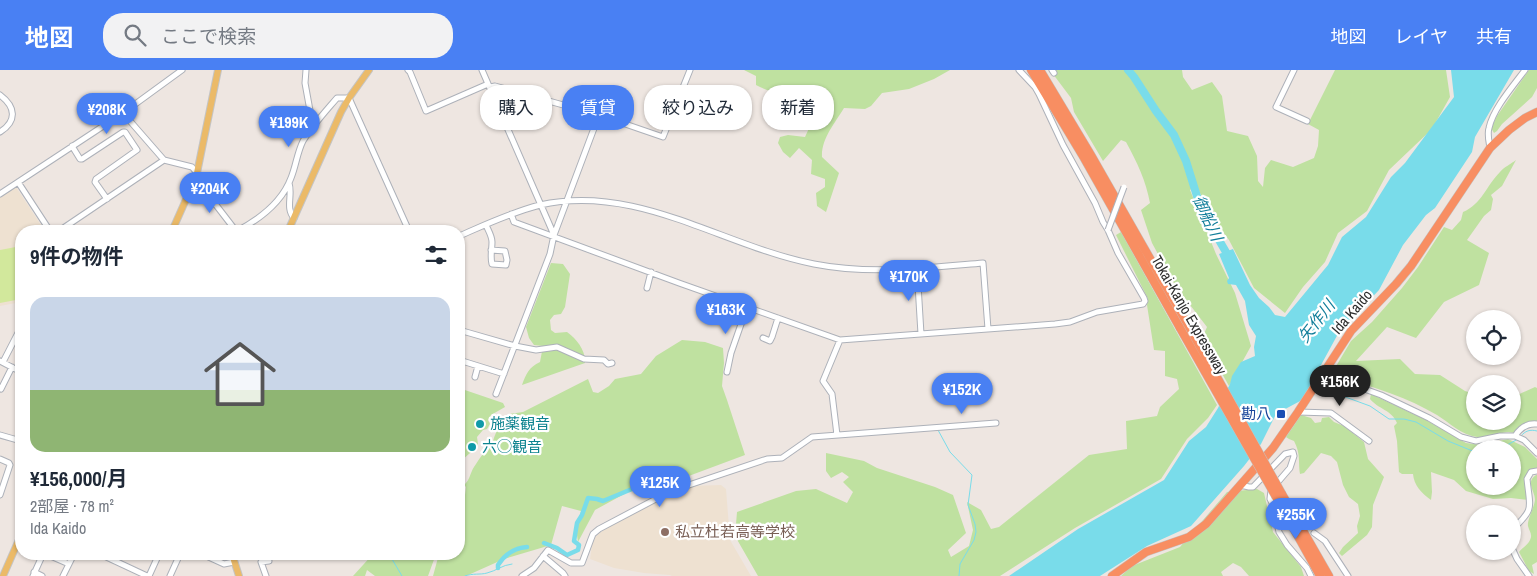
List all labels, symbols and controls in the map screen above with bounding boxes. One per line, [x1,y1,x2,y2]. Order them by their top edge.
search box [103,13,453,58]
text: 地図 [25,21,73,53]
icon: search [121,21,149,49]
text: ここで検索 [161,23,256,49]
text: 地図 [1331,24,1367,49]
text: レイヤ [1395,24,1448,49]
text: 共有 [1476,24,1512,49]
chip: 購入 [480,85,552,130]
chip: 賃貸 [562,85,634,130]
chip: 絞り込み [644,85,752,130]
chip: 新着 [762,85,834,130]
pin: ¥208K [72,92,142,135]
text: ¥208K [88,98,126,120]
pin: ¥199K [254,106,324,148]
text: ¥199K [270,111,308,133]
pin: ¥204K [175,172,245,214]
text: ¥204K [191,177,229,199]
water label: 御船川 [1188,192,1229,246]
icon: filters [422,241,450,269]
text: 9件の物件 [30,242,124,271]
street label: Tokai-Kanjo Expressway [1147,251,1233,379]
pin: ¥170K [874,260,944,302]
text: ¥170K [890,265,928,287]
street label: Ida Kaido [1326,285,1377,338]
pin: ¥163K [691,292,761,335]
water label: 矢作川 [1293,294,1341,347]
text: ¥163K [707,298,745,320]
map controls [1466,310,1521,560]
button: locate [1466,310,1521,365]
icon: home [195,329,285,419]
pin: ¥156K [1305,364,1375,407]
text: ¥156K [1321,370,1359,392]
pin: ¥152K [927,372,997,415]
button: layers [1466,375,1521,430]
text: ¥152K [943,378,981,400]
place label: 勘八 [1241,403,1271,424]
marker: 勘八 [1275,408,1287,420]
place label: 施薬観音 [490,413,550,434]
marker: 施薬観音 [474,418,486,430]
place label: 六◯観音 [482,436,542,457]
button: + [1466,440,1521,495]
marker: 六◯観音 [466,441,478,453]
text: ¥156,000/月 [30,464,128,493]
pin: ¥125K [625,466,695,508]
text: ¥125K [641,471,679,493]
text: 2部屋 · 78 m² [30,495,114,517]
pin: ¥255K [1261,498,1331,540]
text: ¥255K [1277,503,1315,525]
button: − [1466,505,1521,560]
text: Ida Kaido [30,517,86,539]
place label: 私立杜若高等学校 [675,521,795,542]
marker: 私立杜若高等学校 [659,526,671,538]

